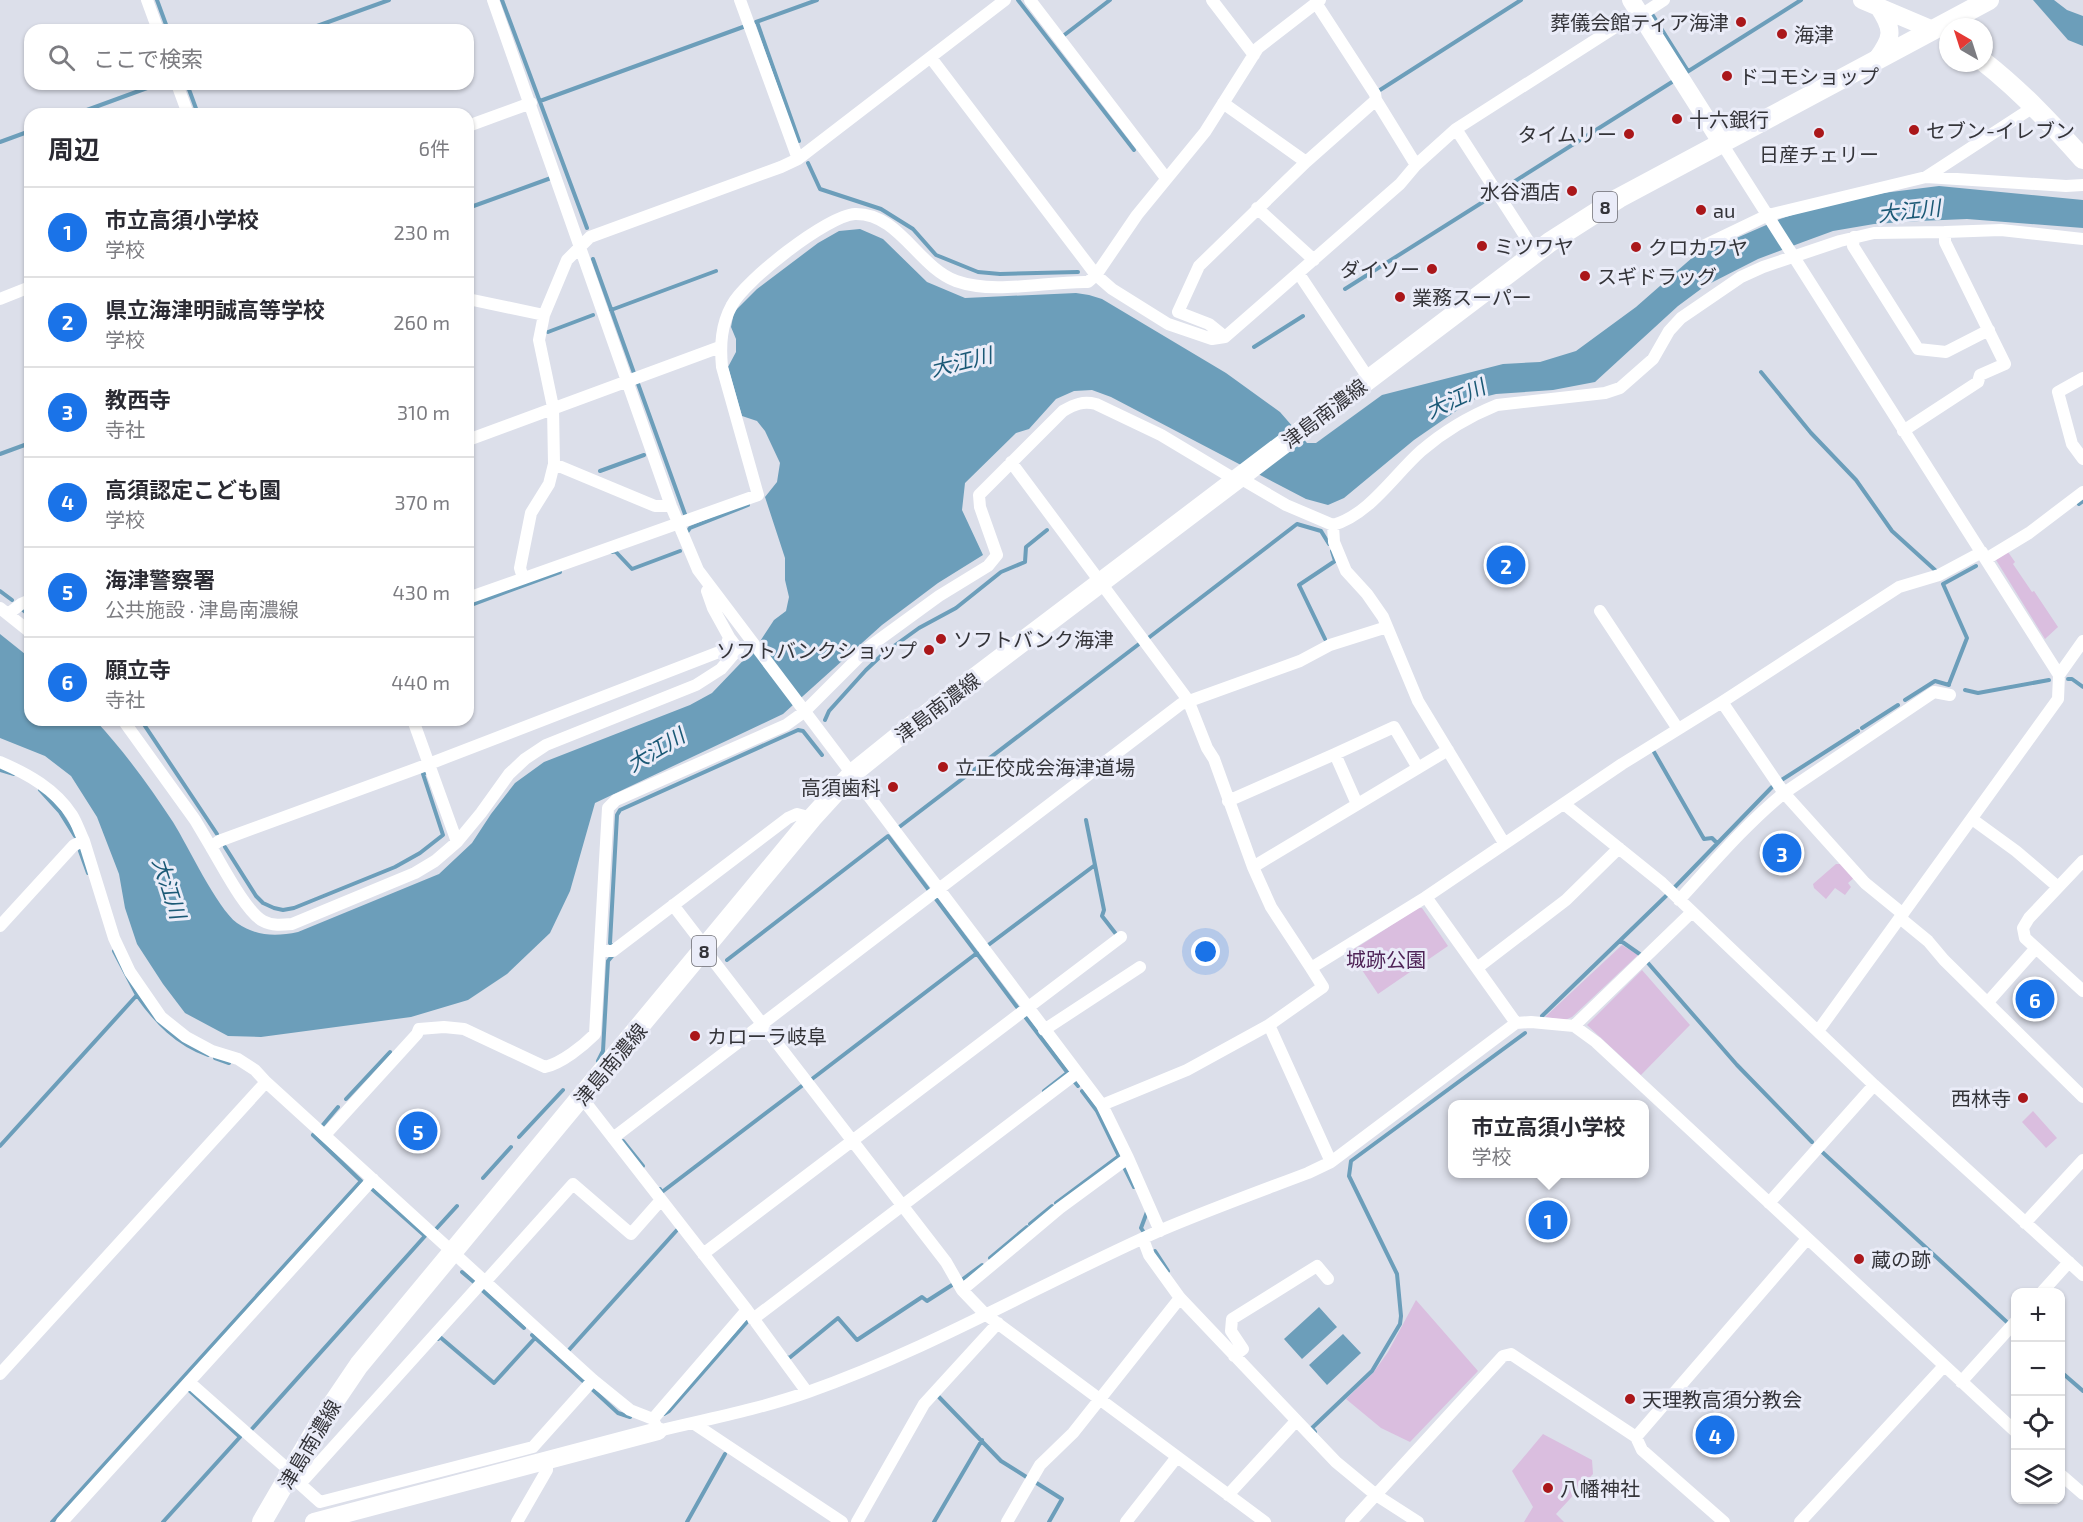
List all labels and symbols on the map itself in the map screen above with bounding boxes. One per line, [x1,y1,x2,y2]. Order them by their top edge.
place label: 葬儀会館ティア海津 [1550,10,1729,34]
marker: 葬儀会館ティア海津 [1734,15,1748,29]
north arrow [1939,18,1993,72]
place label: 海津 [1794,22,1834,46]
marker: 海津 [1775,27,1789,41]
place label: ドコモショップ [1739,64,1879,88]
marker: ドコモショップ [1720,69,1734,83]
place label: 十六銀行 [1689,107,1769,131]
marker: 十六銀行 [1670,112,1684,126]
place label: セブン-イレブン [1926,118,2075,142]
place label: タイムリー [1517,122,1617,146]
marker: セブン-イレブン [1907,123,1921,137]
marker: 日産チェリー [1812,126,1826,140]
marker: タイムリー [1622,127,1636,141]
place label: 日産チェリー [1759,142,1879,166]
place label: 水谷酒店 [1480,179,1560,203]
marker: 水谷酒店 [1565,184,1579,198]
road number: 8 [1593,192,1617,222]
water label: 大江川 [1876,194,1944,226]
place label: au [1713,198,1735,222]
marker: au [1694,203,1708,217]
place label: ミツワヤ [1494,234,1574,258]
place label: クロカワヤ [1648,235,1748,259]
marker: ミツワヤ [1475,239,1489,253]
marker: クロカワヤ [1629,240,1643,254]
place label: ダイソー [1340,257,1420,281]
marker: ダイソー [1425,262,1439,276]
place label: スギドラッグ [1597,264,1717,288]
marker: スギドラッグ [1578,269,1592,283]
place label: 業務スーパー [1412,285,1532,309]
marker: 業務スーパー [1393,290,1407,304]
water label: 大江川 [927,341,997,381]
street label: 津島南濃線 [1277,373,1371,453]
water label: 大江川 [1421,373,1491,423]
pin: 2 [1486,542,1526,588]
place label: ソフトバンク海津 [953,627,1114,651]
marker: ソフトバンク海津 [934,632,948,646]
place label: ソフトバンクショップ [716,638,917,662]
marker: ソフトバンクショップ [922,643,936,657]
street label: 津島南濃線 [890,667,984,747]
water label: 大江川 [622,721,690,776]
place label: 立正佼成会海津道場 [955,755,1135,779]
marker: 立正佼成会海津道場 [936,760,950,774]
place label: 高須歯科 [801,775,881,799]
marker: 高須歯科 [886,780,900,794]
pin: 3 [1762,830,1802,876]
water label: 大江川 [148,854,192,924]
road number: 8 [692,936,716,966]
your location [1191,937,1220,966]
park label: 城跡公園 [1346,947,1426,971]
pin: 6 [2016,976,2054,1022]
street label: 津島南濃線 [569,1018,651,1110]
place label: カローラ岐阜 [707,1024,827,1048]
marker: カローラ岐阜 [688,1029,702,1043]
place label: 西林寺 [1951,1086,2011,1110]
marker: 西林寺 [2016,1091,2030,1105]
pin: 5 [398,1108,438,1154]
pin: 1 [1528,1198,1568,1242]
place label: 蔵の跡 [1871,1247,1931,1271]
marker: 蔵の跡 [1852,1252,1866,1266]
place label: 天理教高須分教会 [1642,1387,1802,1411]
marker: 天理教高須分教会 [1623,1392,1637,1406]
street label: 津島南濃線 [273,1395,345,1493]
pin: 4 [1696,1412,1734,1458]
place label: 八幡神社 [1560,1476,1640,1500]
marker: 八幡神社 [1541,1481,1555,1495]

